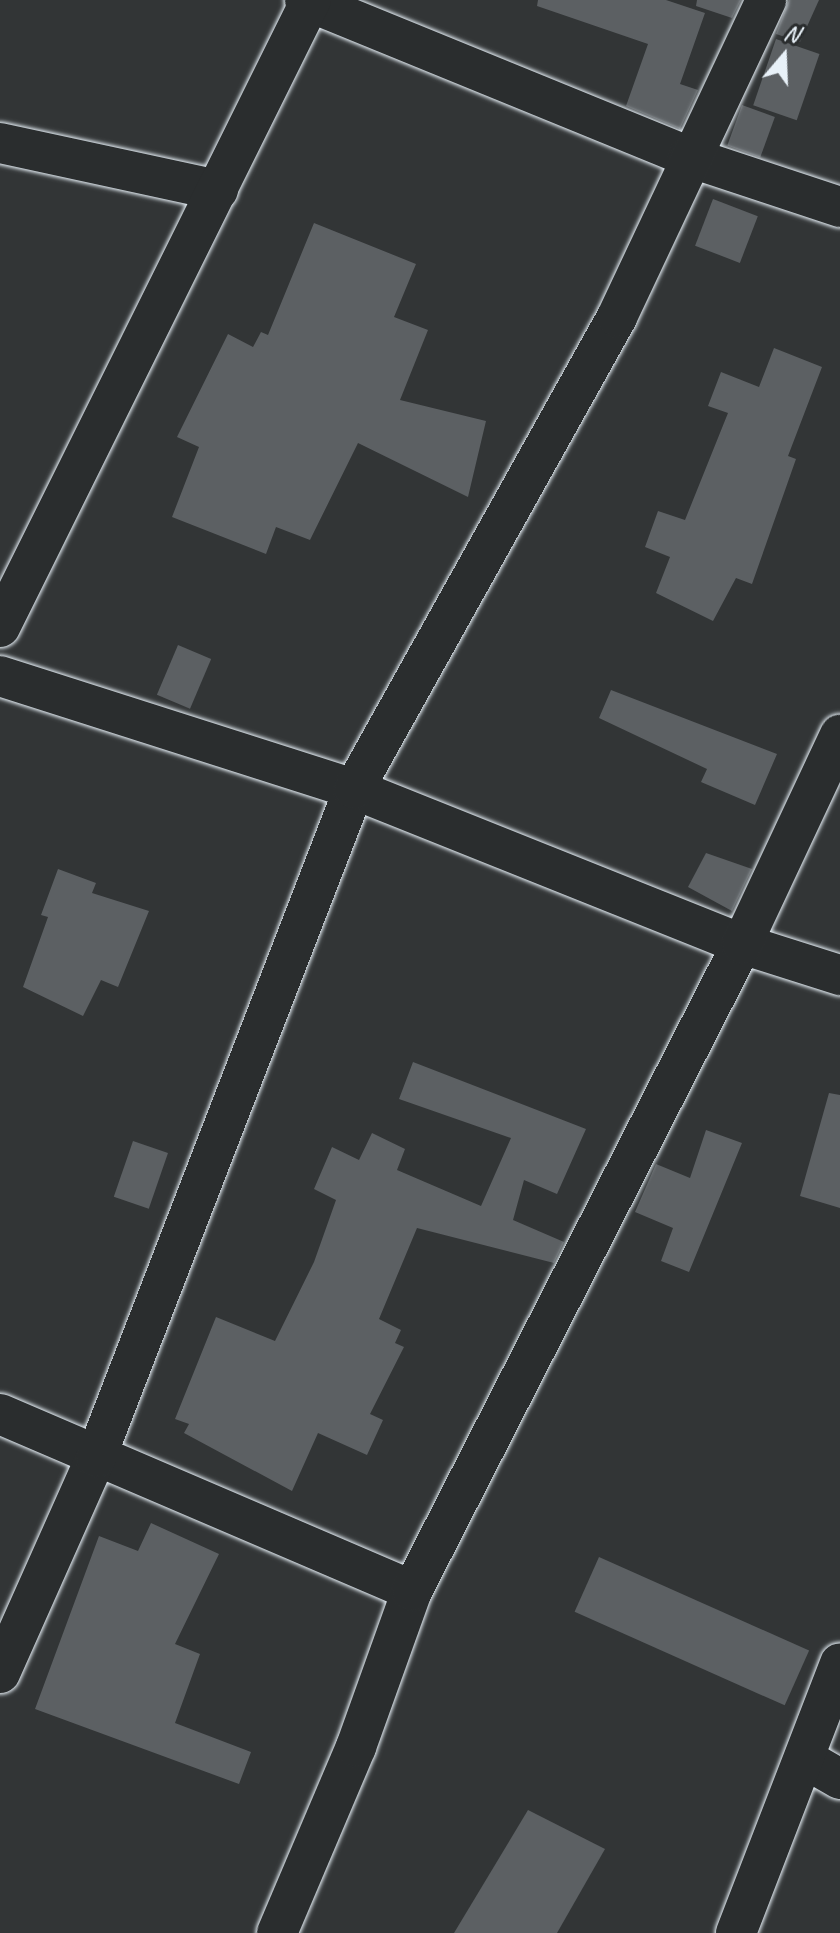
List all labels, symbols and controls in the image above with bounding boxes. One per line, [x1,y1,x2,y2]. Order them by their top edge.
north arrow [744,16,824,96]
text: N [781,18,803,49]

